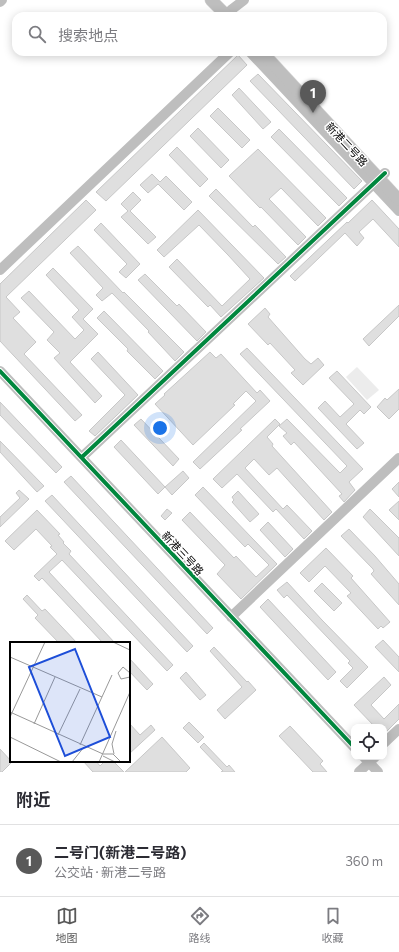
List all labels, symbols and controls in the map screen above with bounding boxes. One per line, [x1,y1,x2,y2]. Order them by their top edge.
search box [12,12,387,56]
icon: search [26,23,48,45]
text: 搜索地点 [58,26,118,44]
pin: 1 [300,80,326,113]
street label: 新港二号路 [323,119,371,169]
your location [150,418,170,438]
street label: 新港三号路 [159,528,207,578]
inset map [10,642,130,762]
map controls [351,724,387,760]
button: locate [351,724,387,760]
text: 附近 [16,789,50,810]
text: 二号门(新港二号路) [54,843,186,861]
text: 1 [26,853,32,869]
text: 360 m [345,853,383,869]
text: 公交站 · 新港二号路 [54,864,166,880]
tab: 地图 [56,905,78,945]
tab: 路线 [189,905,211,945]
tab: 收藏 [322,905,344,945]

